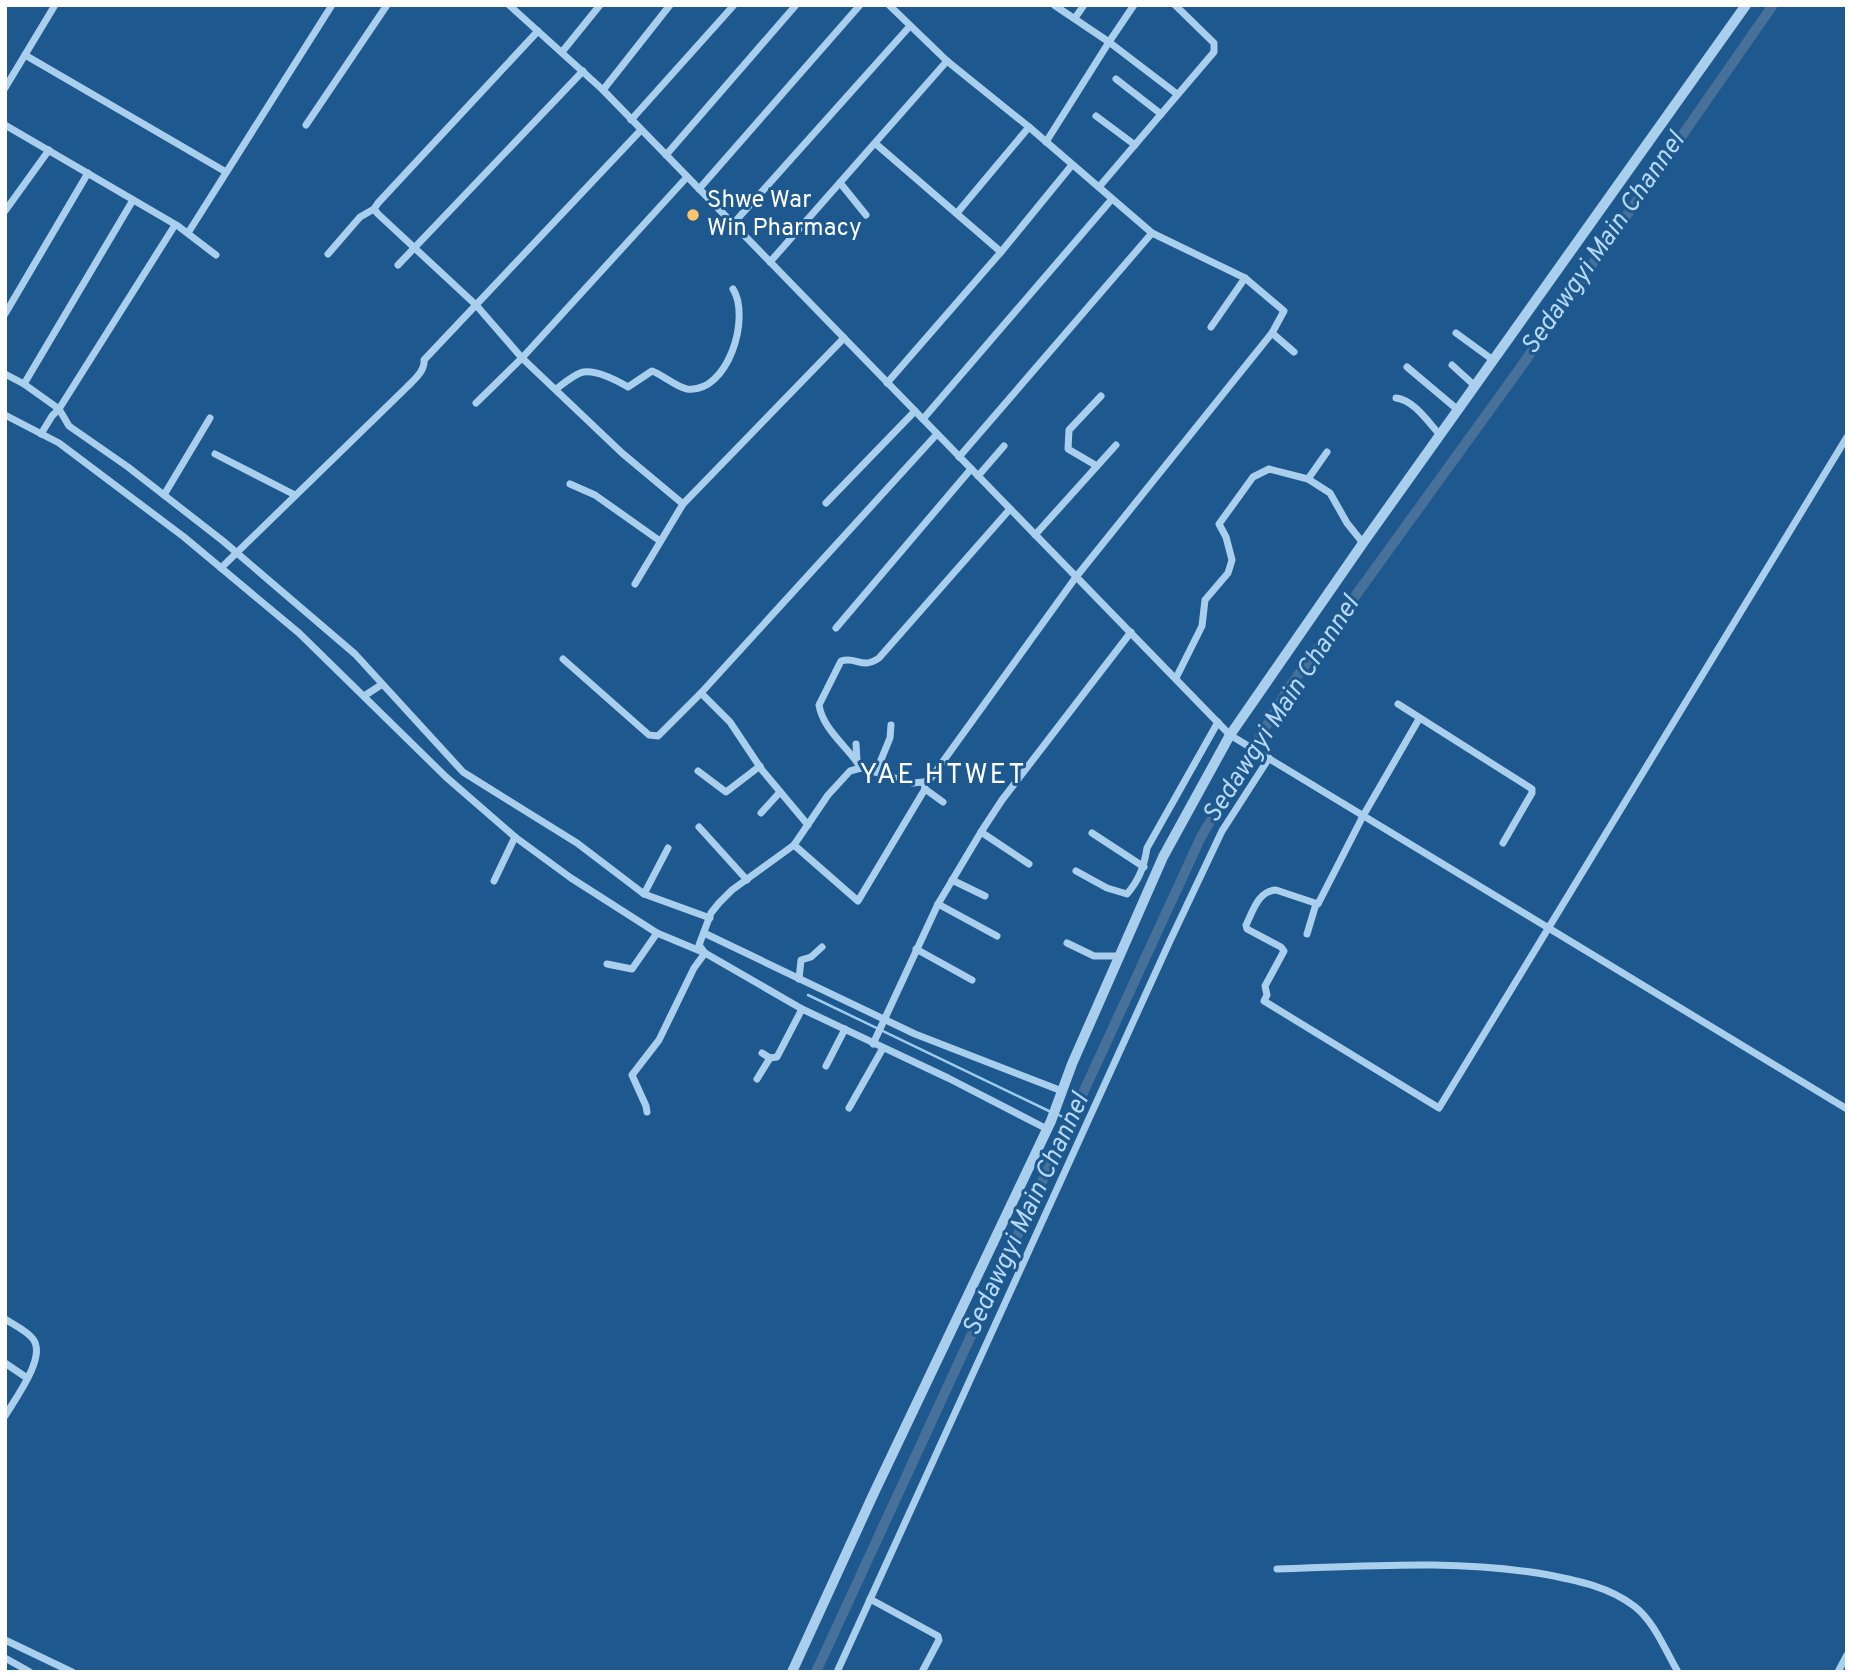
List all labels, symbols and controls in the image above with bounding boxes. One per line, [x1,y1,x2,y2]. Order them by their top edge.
water label: Sedawgyi Main Channel [1515,125,1694,362]
place label: Shwe War Win Pharmacy [707,186,862,244]
marker: Shwe War Win Pharmacy [685,207,701,223]
water label: Sedawgyi Main Channel [1196,589,1368,830]
district label: YAE HTWET [859,758,1027,794]
water label: Sedawgyi Main Channel [956,1087,1098,1342]

